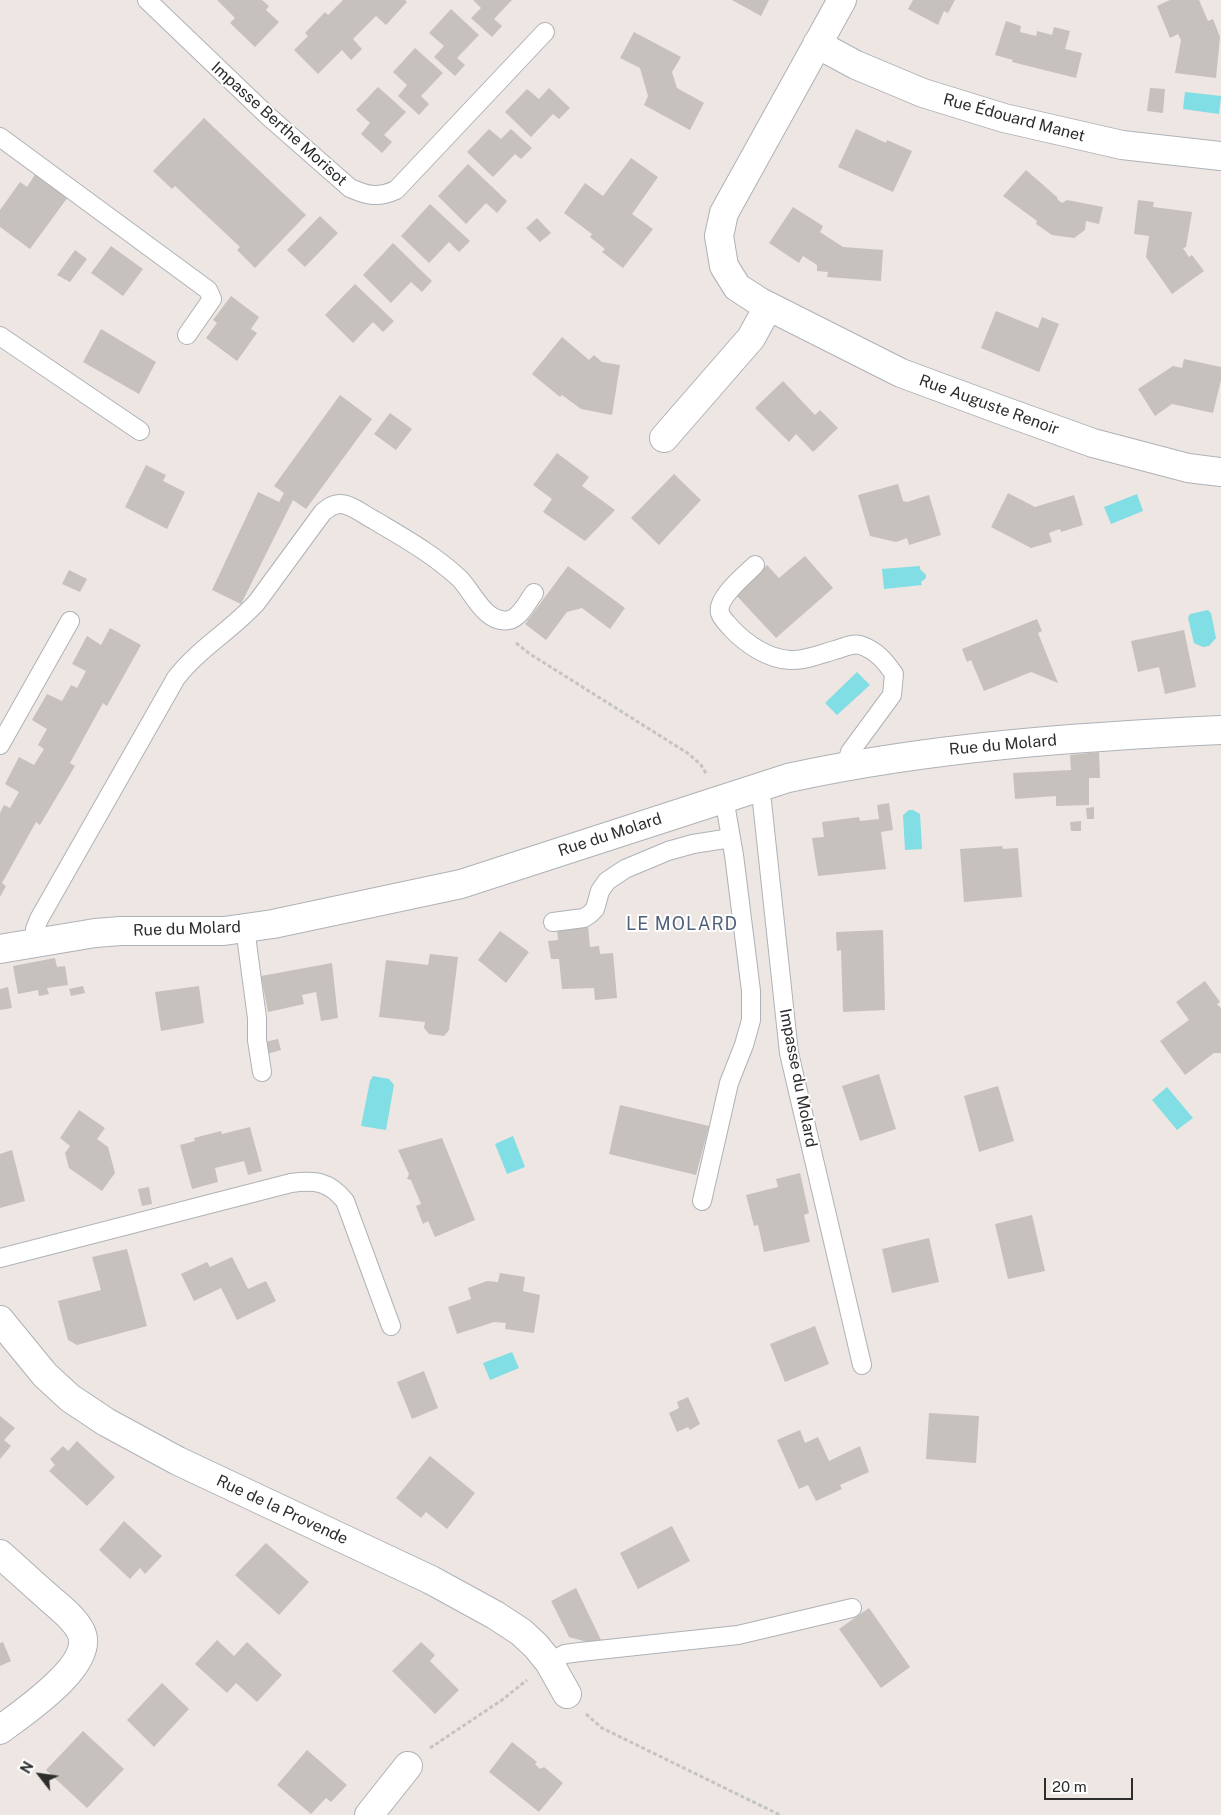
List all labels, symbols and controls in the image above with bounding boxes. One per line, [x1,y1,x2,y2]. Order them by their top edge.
street label: Impasse Berthe Morisot [207,58,351,190]
street label: Rue Édouard Manet [941,90,1087,146]
street label: Rue Auguste Renoir [916,371,1062,439]
street label: Rue du Molard [948,731,1058,759]
street label: Rue du Molard [556,809,664,861]
district label: LE MOLARD [625,913,739,935]
street label: Rue du Molard [133,918,241,940]
street label: Impasse du Molard [775,1007,821,1149]
street label: Rue de la Provende [213,1471,351,1549]
north arrow [15,1750,65,1800]
text: N [17,1759,37,1776]
scale bar [1046,1768,1135,1800]
text: 20 m [1052,1778,1087,1795]

